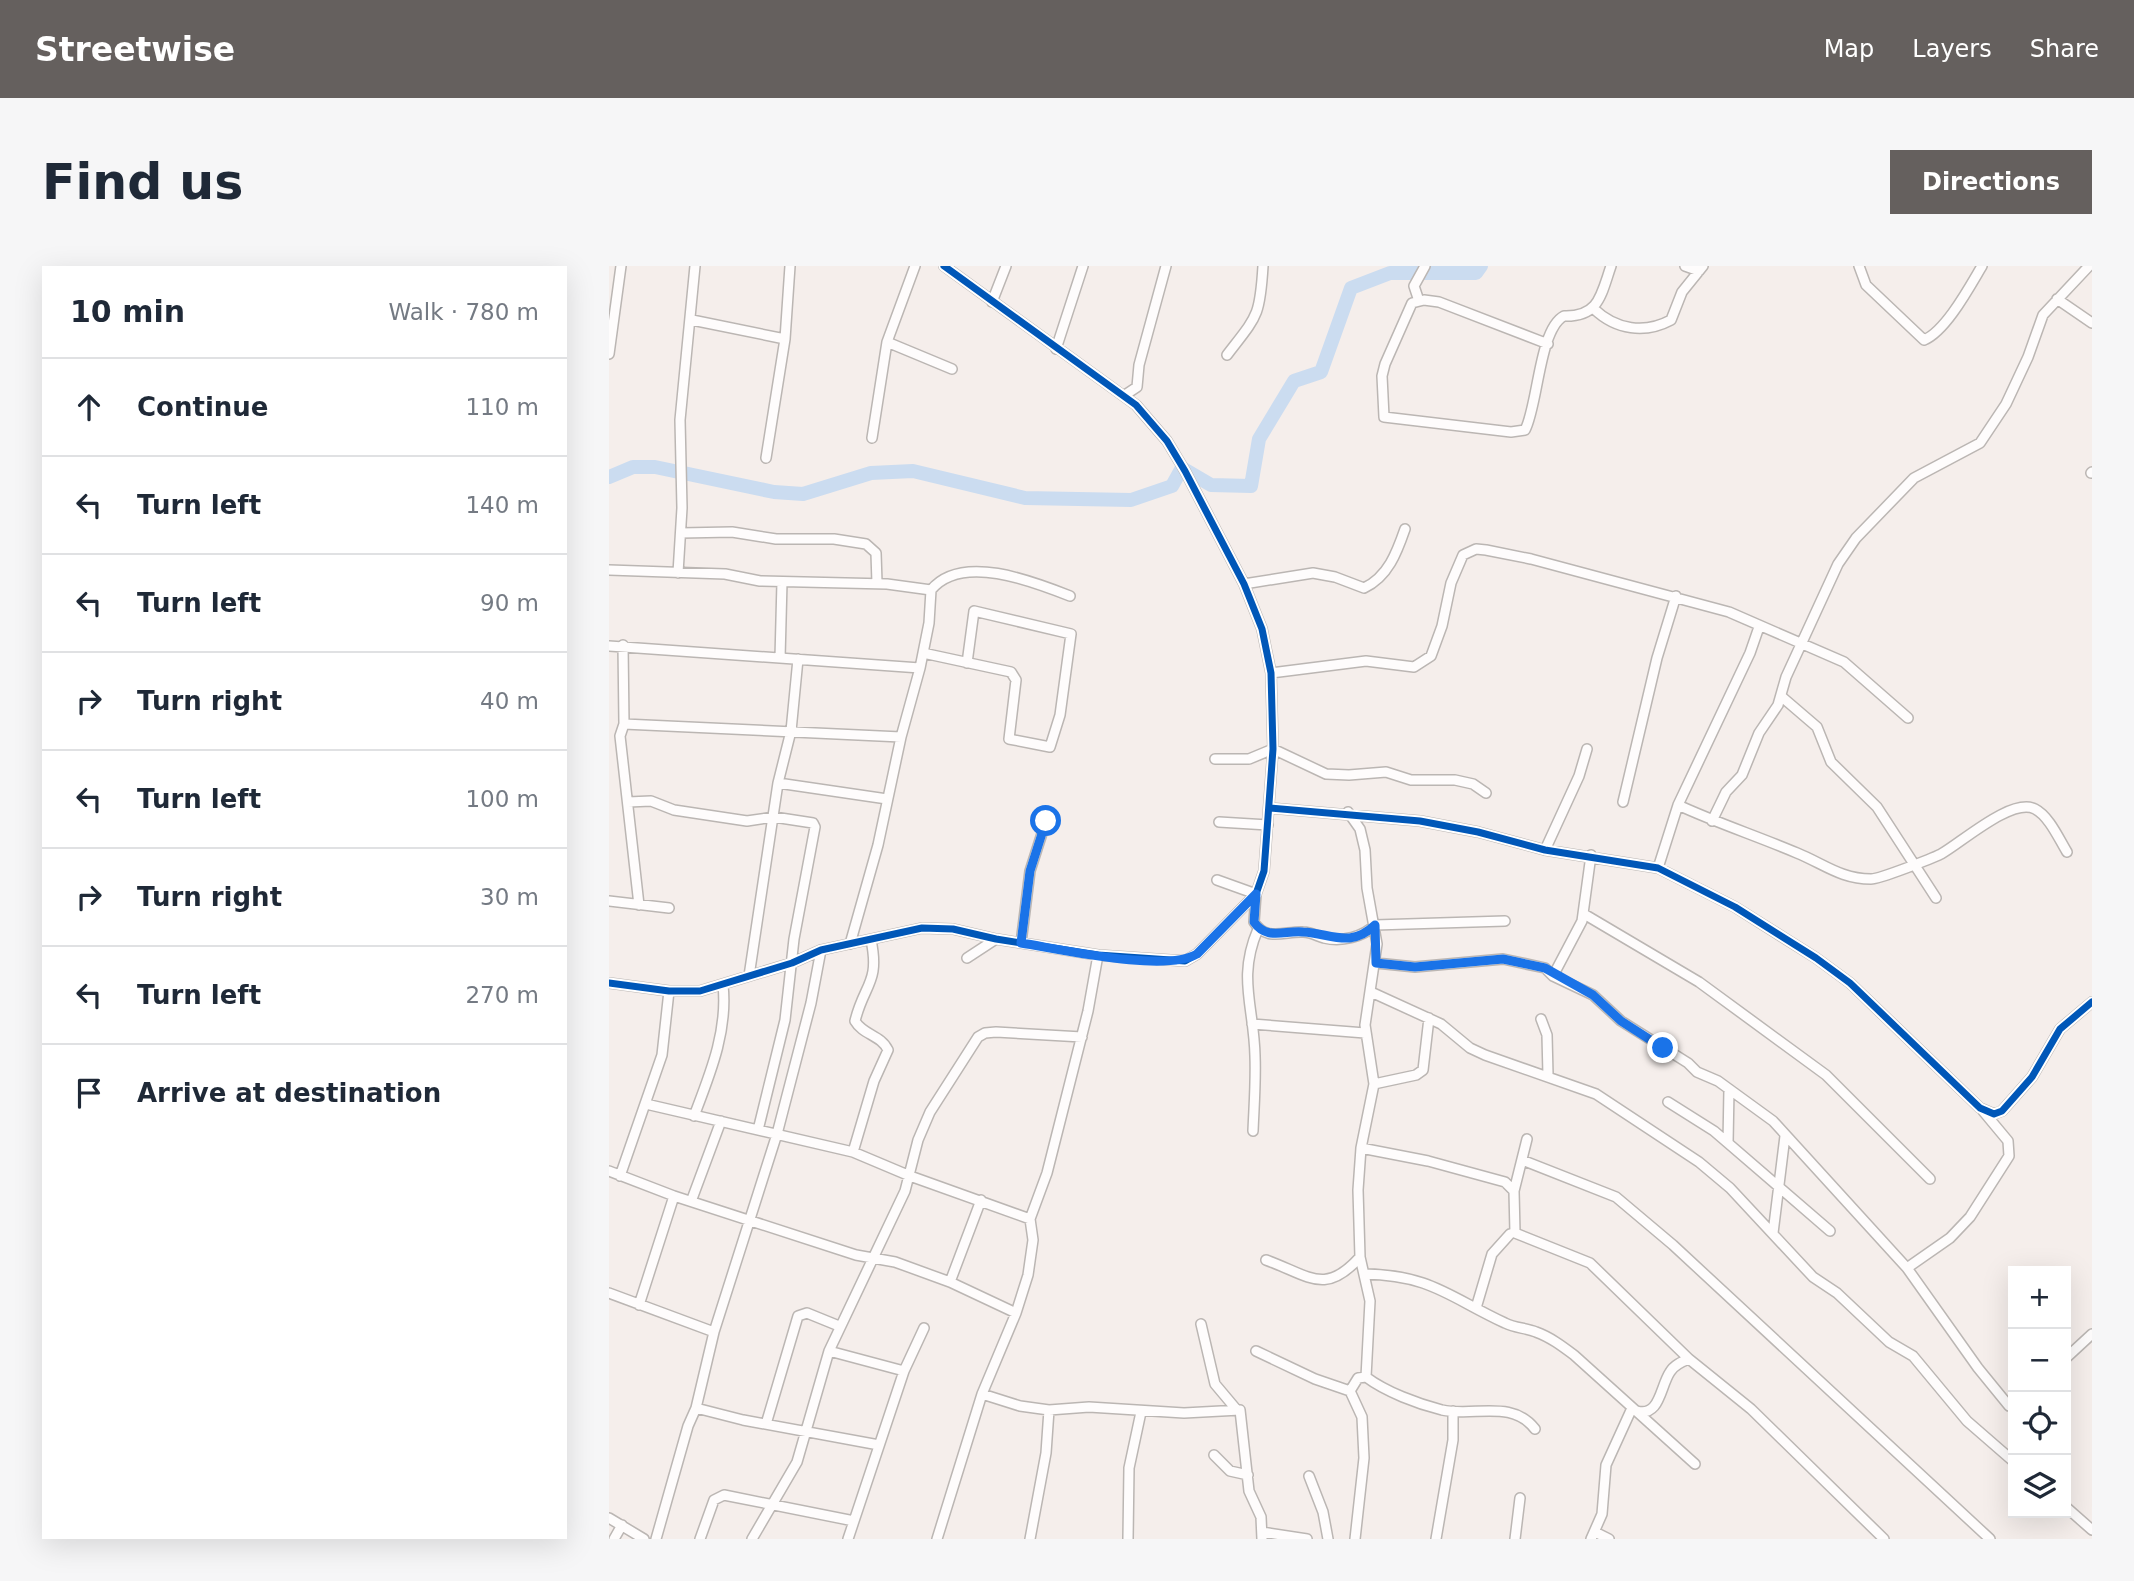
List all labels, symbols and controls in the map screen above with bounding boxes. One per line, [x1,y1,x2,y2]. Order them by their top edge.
text: Streetwise [35,30,235,69]
text: Map [1824,35,1874,63]
text: Layers [1912,35,1992,63]
text: Share [2030,35,2099,63]
button: Directions [1890,150,2092,214]
text: Find us [42,154,243,211]
text: 10 min [70,294,185,329]
text: Walk · 780 m [388,299,539,325]
icon: ahead [70,388,108,426]
text: Continue [137,392,268,422]
text: 110 m [465,394,539,420]
icon: left [70,486,108,524]
text: Turn left [137,490,261,520]
text: 140 m [465,492,539,518]
icon: left [70,584,108,622]
text: Turn left [137,588,261,618]
text: 90 m [480,590,539,616]
icon: right [70,682,108,720]
text: Turn right [137,686,282,716]
text: 40 m [480,688,539,714]
icon: left [70,780,108,818]
text: Turn left [137,784,261,814]
text: 100 m [465,786,539,812]
route start [1030,805,1061,836]
icon: right [70,878,108,916]
text: Turn right [137,882,282,912]
text: 30 m [480,884,539,910]
icon: left [70,976,108,1014]
text: Turn left [137,980,261,1010]
text: 270 m [465,982,539,1008]
route end [1647,1032,1678,1063]
icon: arrive [70,1074,108,1112]
text: Arrive at destination [137,1078,441,1108]
map controls [2008,1266,2071,1518]
button: + [2008,1266,2071,1329]
button: − [2008,1329,2071,1392]
button: locate [2008,1392,2071,1455]
button: layers [2008,1455,2071,1518]

